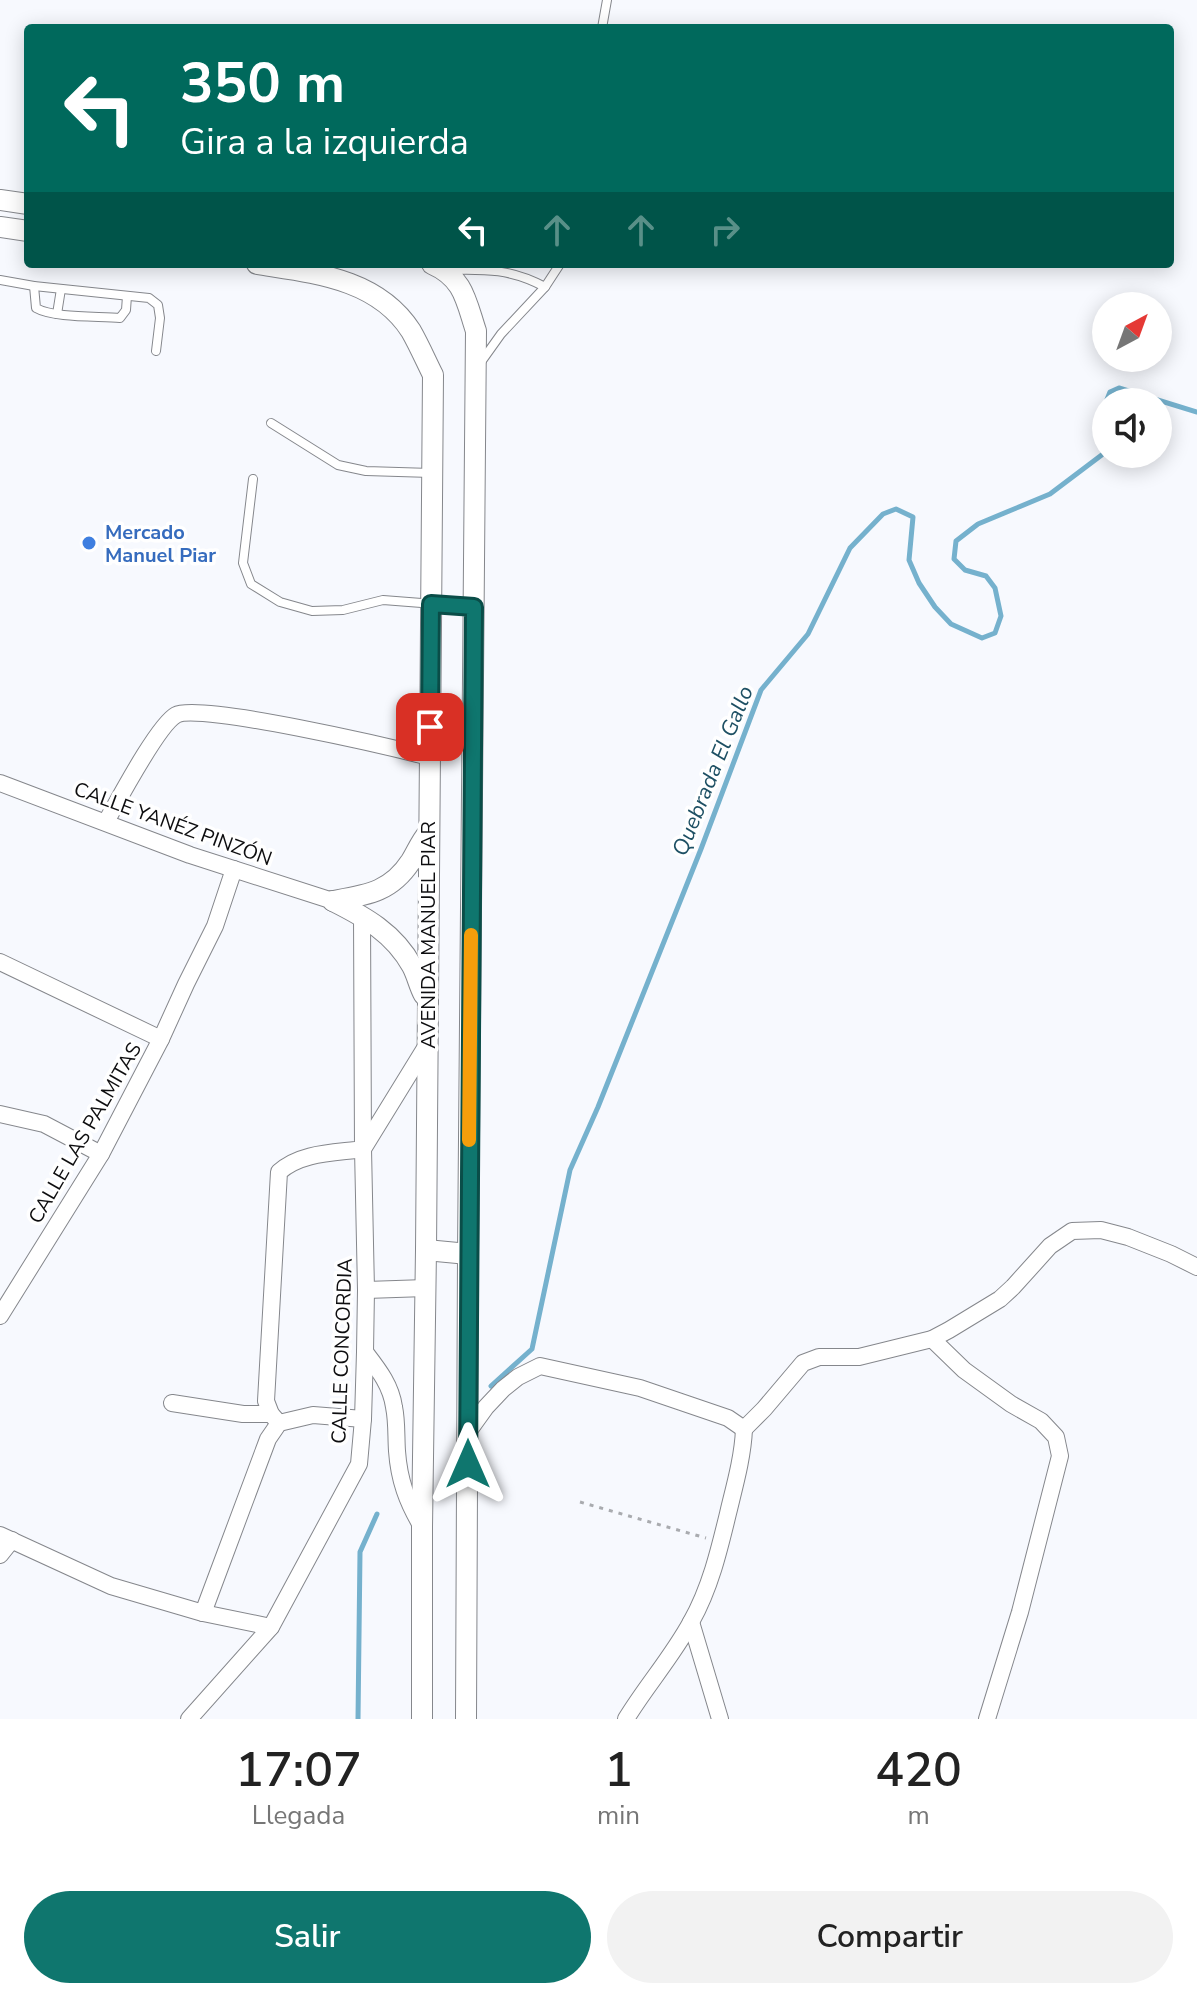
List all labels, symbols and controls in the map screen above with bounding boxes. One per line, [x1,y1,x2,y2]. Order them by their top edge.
text: 350 m [180,45,345,122]
icon: left [48,56,152,160]
text: Gira a la izquierda [180,118,469,167]
icon: left [451,208,495,252]
icon: ahead [535,208,579,252]
icon: ahead [619,208,663,252]
icon: right [703,208,747,252]
north arrow [1092,292,1172,372]
map controls [1092,292,1172,468]
button: sound [1092,388,1172,468]
place label: Mercado Manuel Piar [105,519,216,569]
marker: Mercado Manuel Piar [80,534,98,552]
water label: Quebrada El Gallo [665,681,761,861]
pin [396,693,464,761]
icon: arrive [408,705,452,749]
street label: CALLE YANÉZ PINZÓN [70,776,276,872]
street label: AVENIDA MANUEL PIAR [415,821,442,1049]
street label: CALLE LAS PALMITAS [22,1038,148,1228]
street label: CALLE CONCORDIA [325,1257,359,1444]
position arrow [426,1422,510,1506]
text: 17:07 [235,1737,362,1803]
text: 1 [604,1737,633,1803]
text: 420 [875,1737,962,1803]
text: Llegada [252,1798,345,1833]
text: min [597,1798,640,1833]
text: m [907,1798,930,1833]
button: Salir [24,1891,591,1983]
button: Compartir [607,1891,1173,1983]

